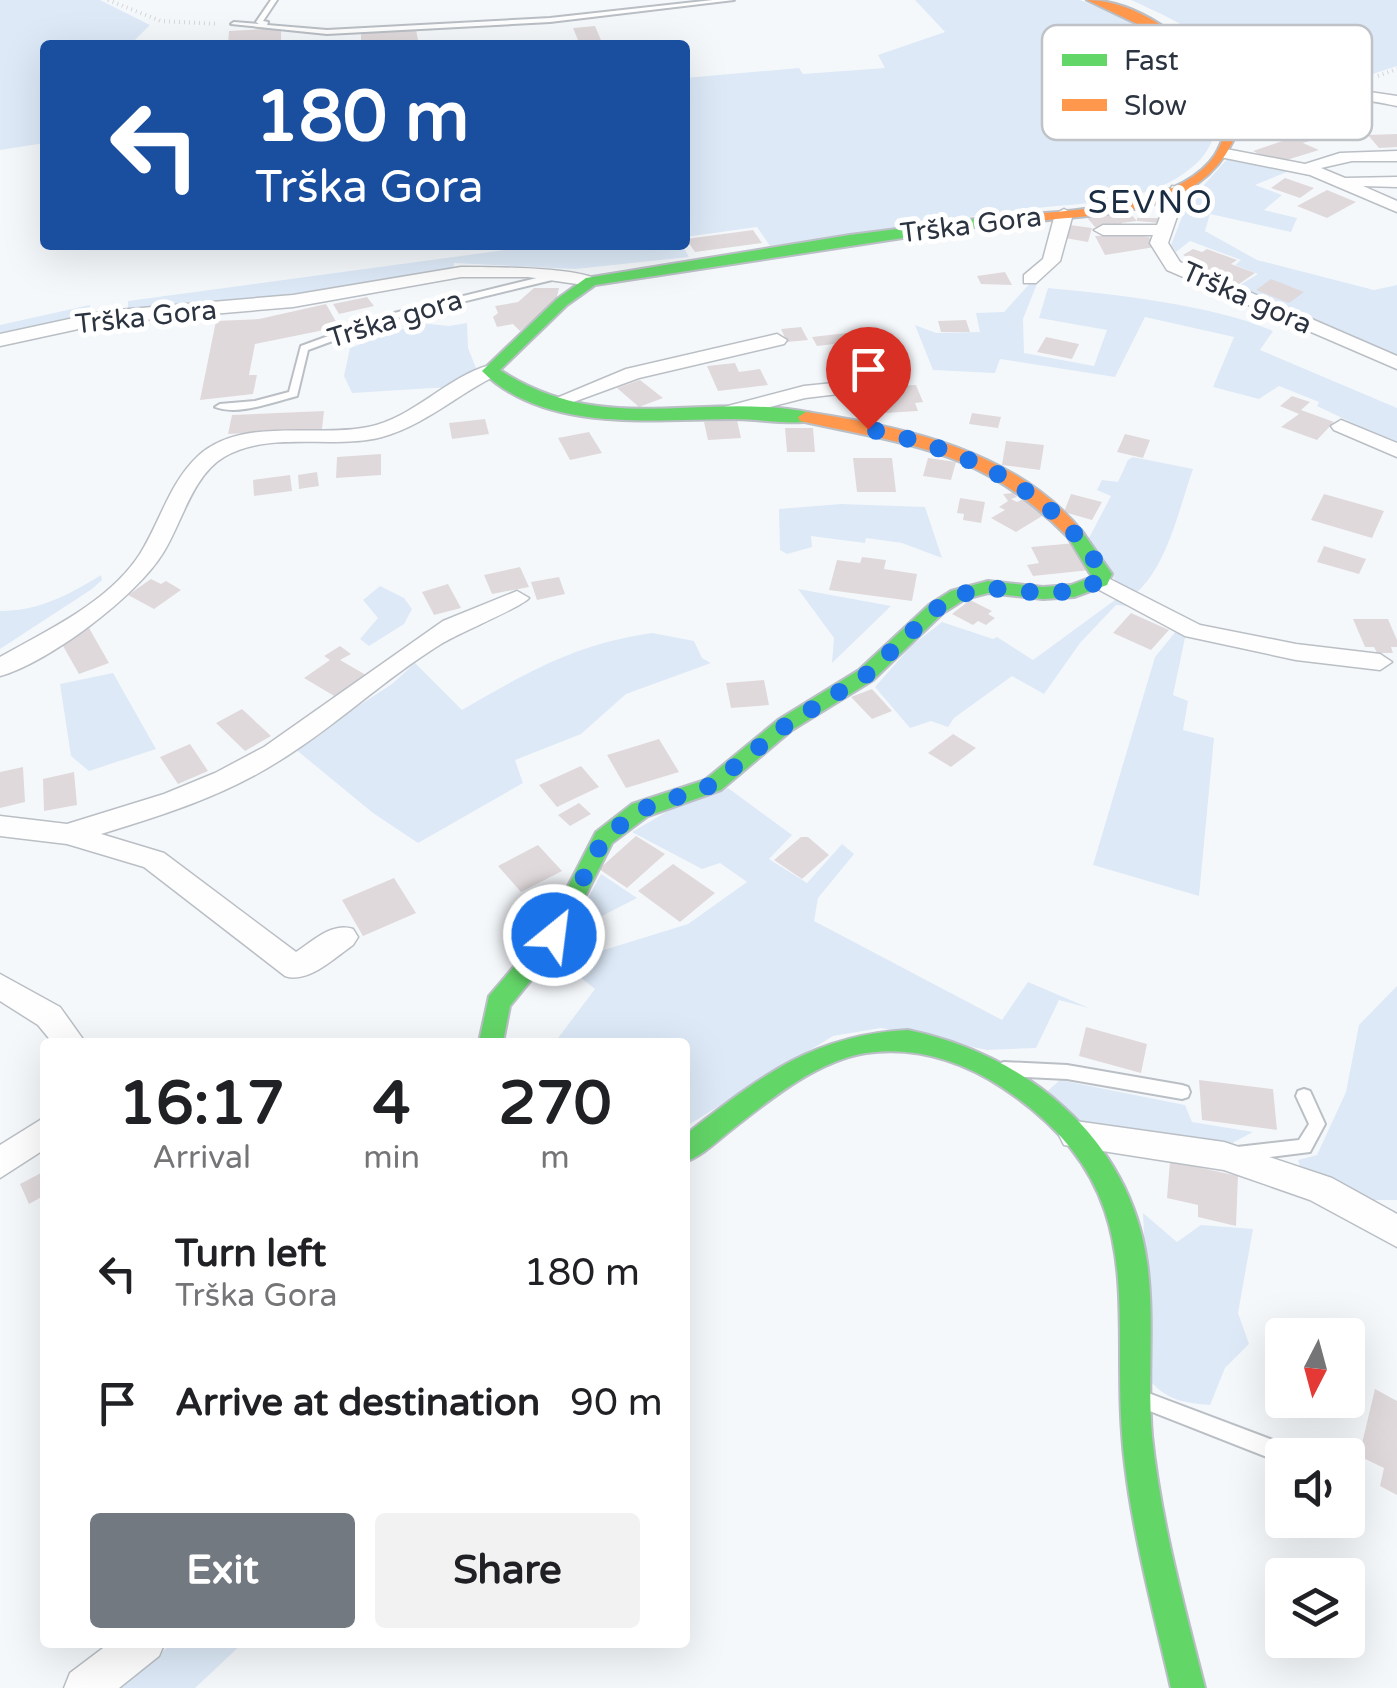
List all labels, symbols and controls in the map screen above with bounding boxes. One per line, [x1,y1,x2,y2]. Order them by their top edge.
legend [1042,25,1372,140]
text: Fast [1124,44,1179,78]
text: 180 m [255,76,469,160]
icon: left [90,80,220,210]
text: Slow [1124,89,1187,123]
text: Trška Gora [255,161,484,215]
district label: SEVNO [1088,184,1214,222]
street label: Trška Gora [898,199,1044,251]
street label: Trška gora [1177,254,1317,342]
street label: Trška gora [324,282,466,356]
street label: Trška Gora [74,293,218,341]
pin [826,327,911,430]
icon: arrive [841,342,896,397]
position arrow [502,883,606,987]
text: 16:17 [118,1068,285,1140]
text: 4 [373,1068,410,1140]
text: 270 [498,1068,612,1140]
text: Arrival [152,1139,251,1177]
text: min [363,1139,420,1177]
text: m [540,1139,570,1177]
text: Turn left [175,1231,326,1277]
icon: left [90,1246,145,1301]
text: 180 m [524,1250,640,1296]
text: Trška Gora [175,1277,338,1315]
north arrow [1265,1318,1365,1418]
map controls [1265,1318,1365,1658]
icon: arrive [90,1376,145,1431]
text: Arrive at destination [175,1380,540,1426]
text: 90 m [570,1380,663,1426]
button: sound [1265,1438,1365,1538]
button: Exit [90,1513,355,1628]
button: Share [375,1513,640,1628]
button: layers [1265,1558,1365,1658]

